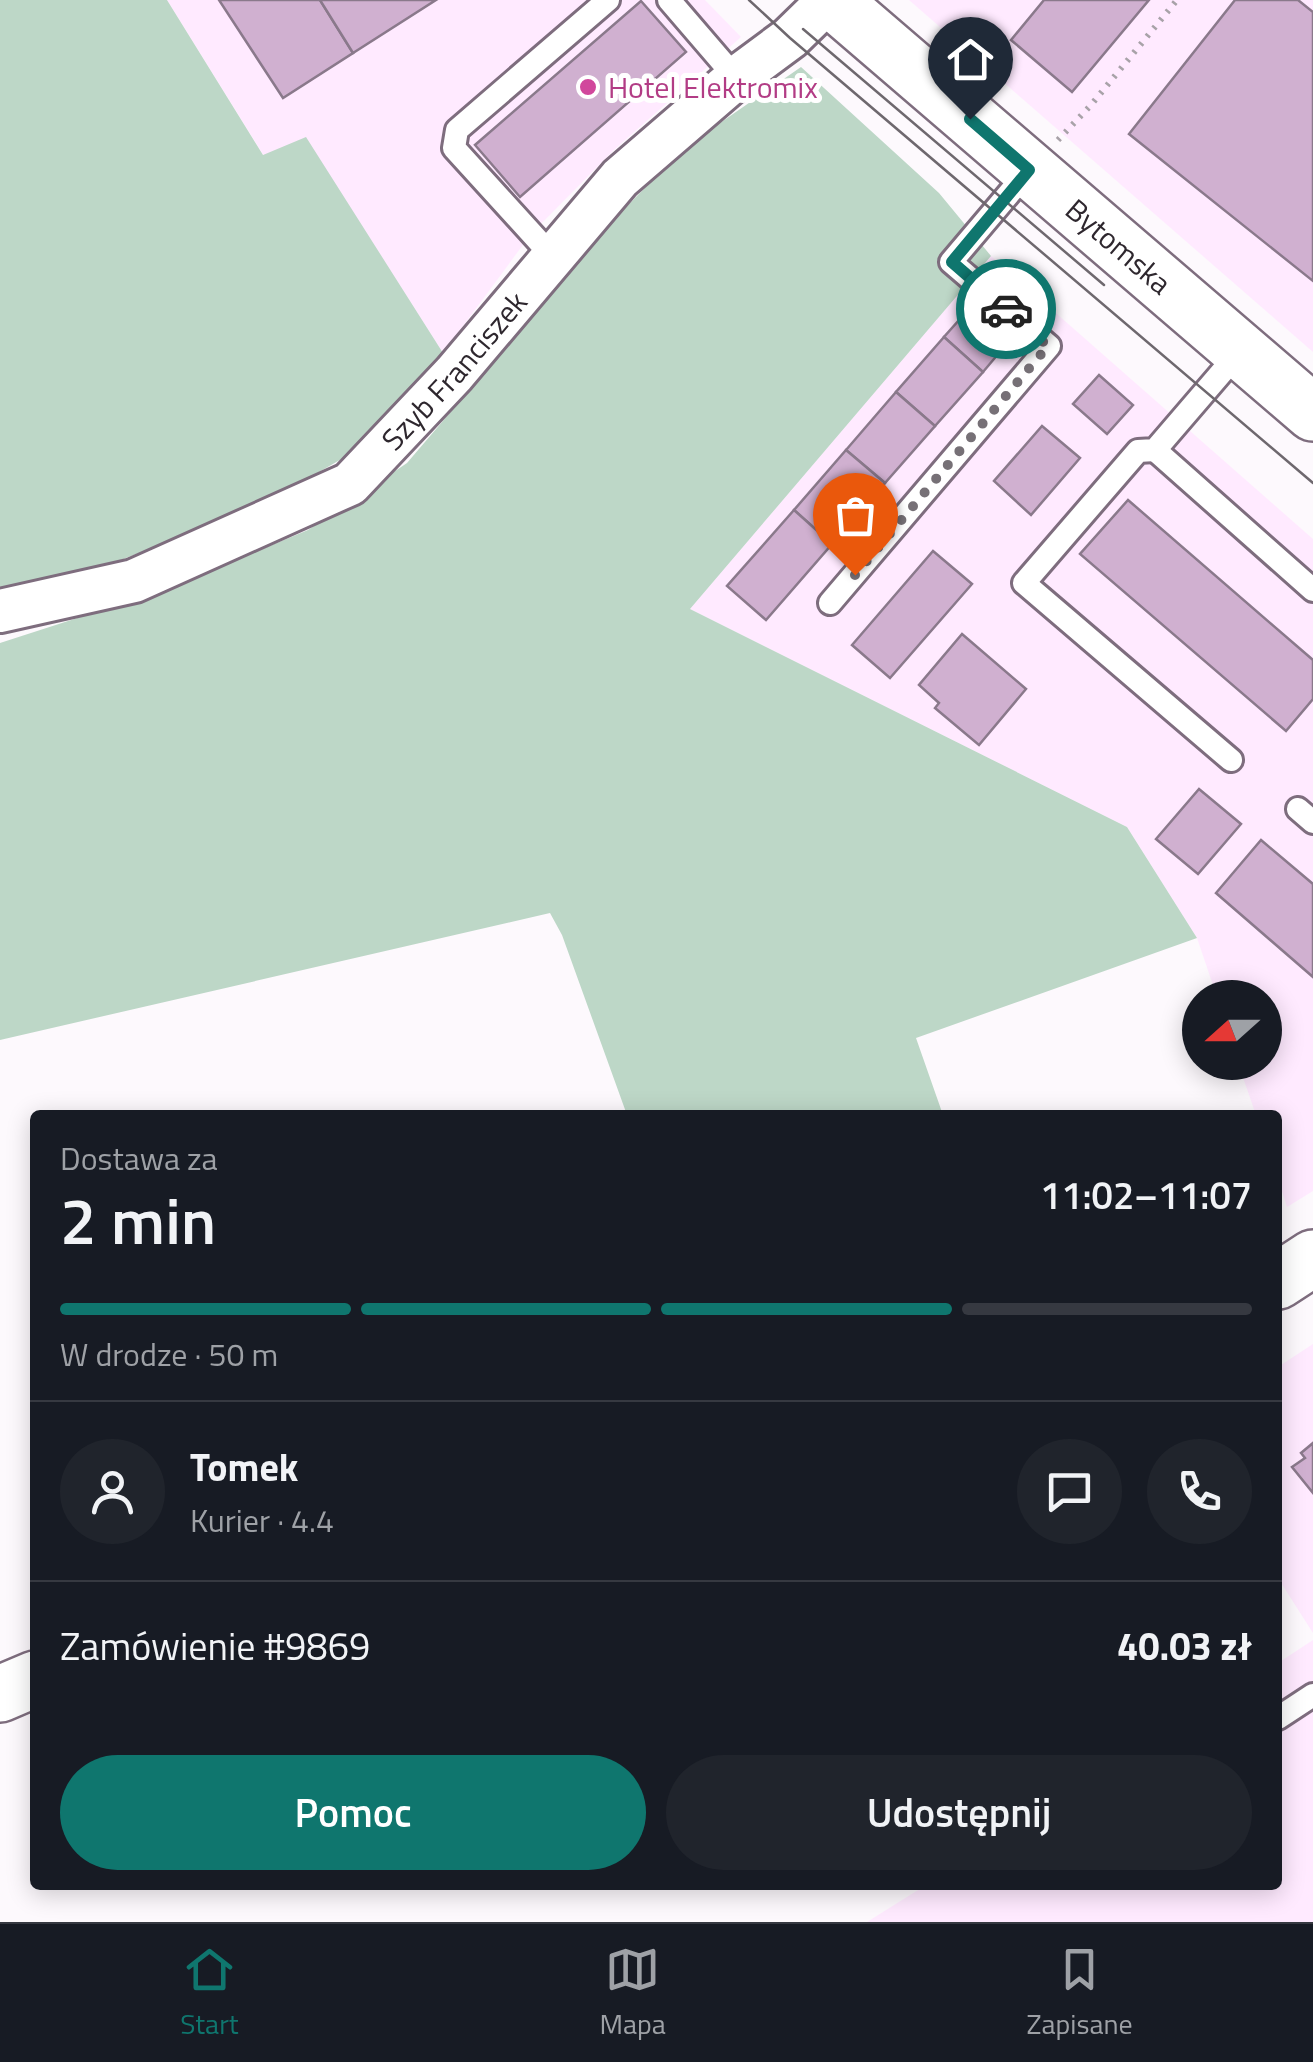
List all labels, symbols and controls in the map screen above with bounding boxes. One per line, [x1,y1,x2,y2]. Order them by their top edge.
pin [928,17,1013,120]
icon: home [943,32,998,87]
place label: Hotel Elektromix [608,64,818,110]
marker: Hotel Elektromix [577,76,599,98]
street label: Bytomska [1055,187,1182,305]
courier [956,259,1056,359]
street label: Szyb Franciszek [370,281,538,461]
icon: car [979,282,1034,337]
pin [813,473,898,576]
icon: bag [828,488,883,543]
north arrow [1182,980,1282,1080]
map controls [1182,980,1282,1080]
text: Dostawa za [60,1134,218,1182]
text: 11:02–11:07 [1040,1166,1252,1224]
text: 2 min [60,1170,216,1269]
text: W drodze · 50 m [60,1330,278,1378]
text: Tomek [190,1438,298,1496]
button: person [60,1439,165,1544]
button: chat [1017,1439,1122,1544]
button: phone [1147,1439,1252,1544]
text: Kurier · 4.4 [190,1496,334,1544]
text: Zamówienie #9869 [60,1617,370,1675]
text: 40.03 zł [1117,1617,1252,1675]
button: Pomoc [60,1755,646,1870]
button: Udostępnij [666,1755,1252,1870]
tab: Start [180,1942,239,2045]
tab: Mapa [599,1942,666,2045]
tab: Zapisane [1026,1942,1133,2045]

